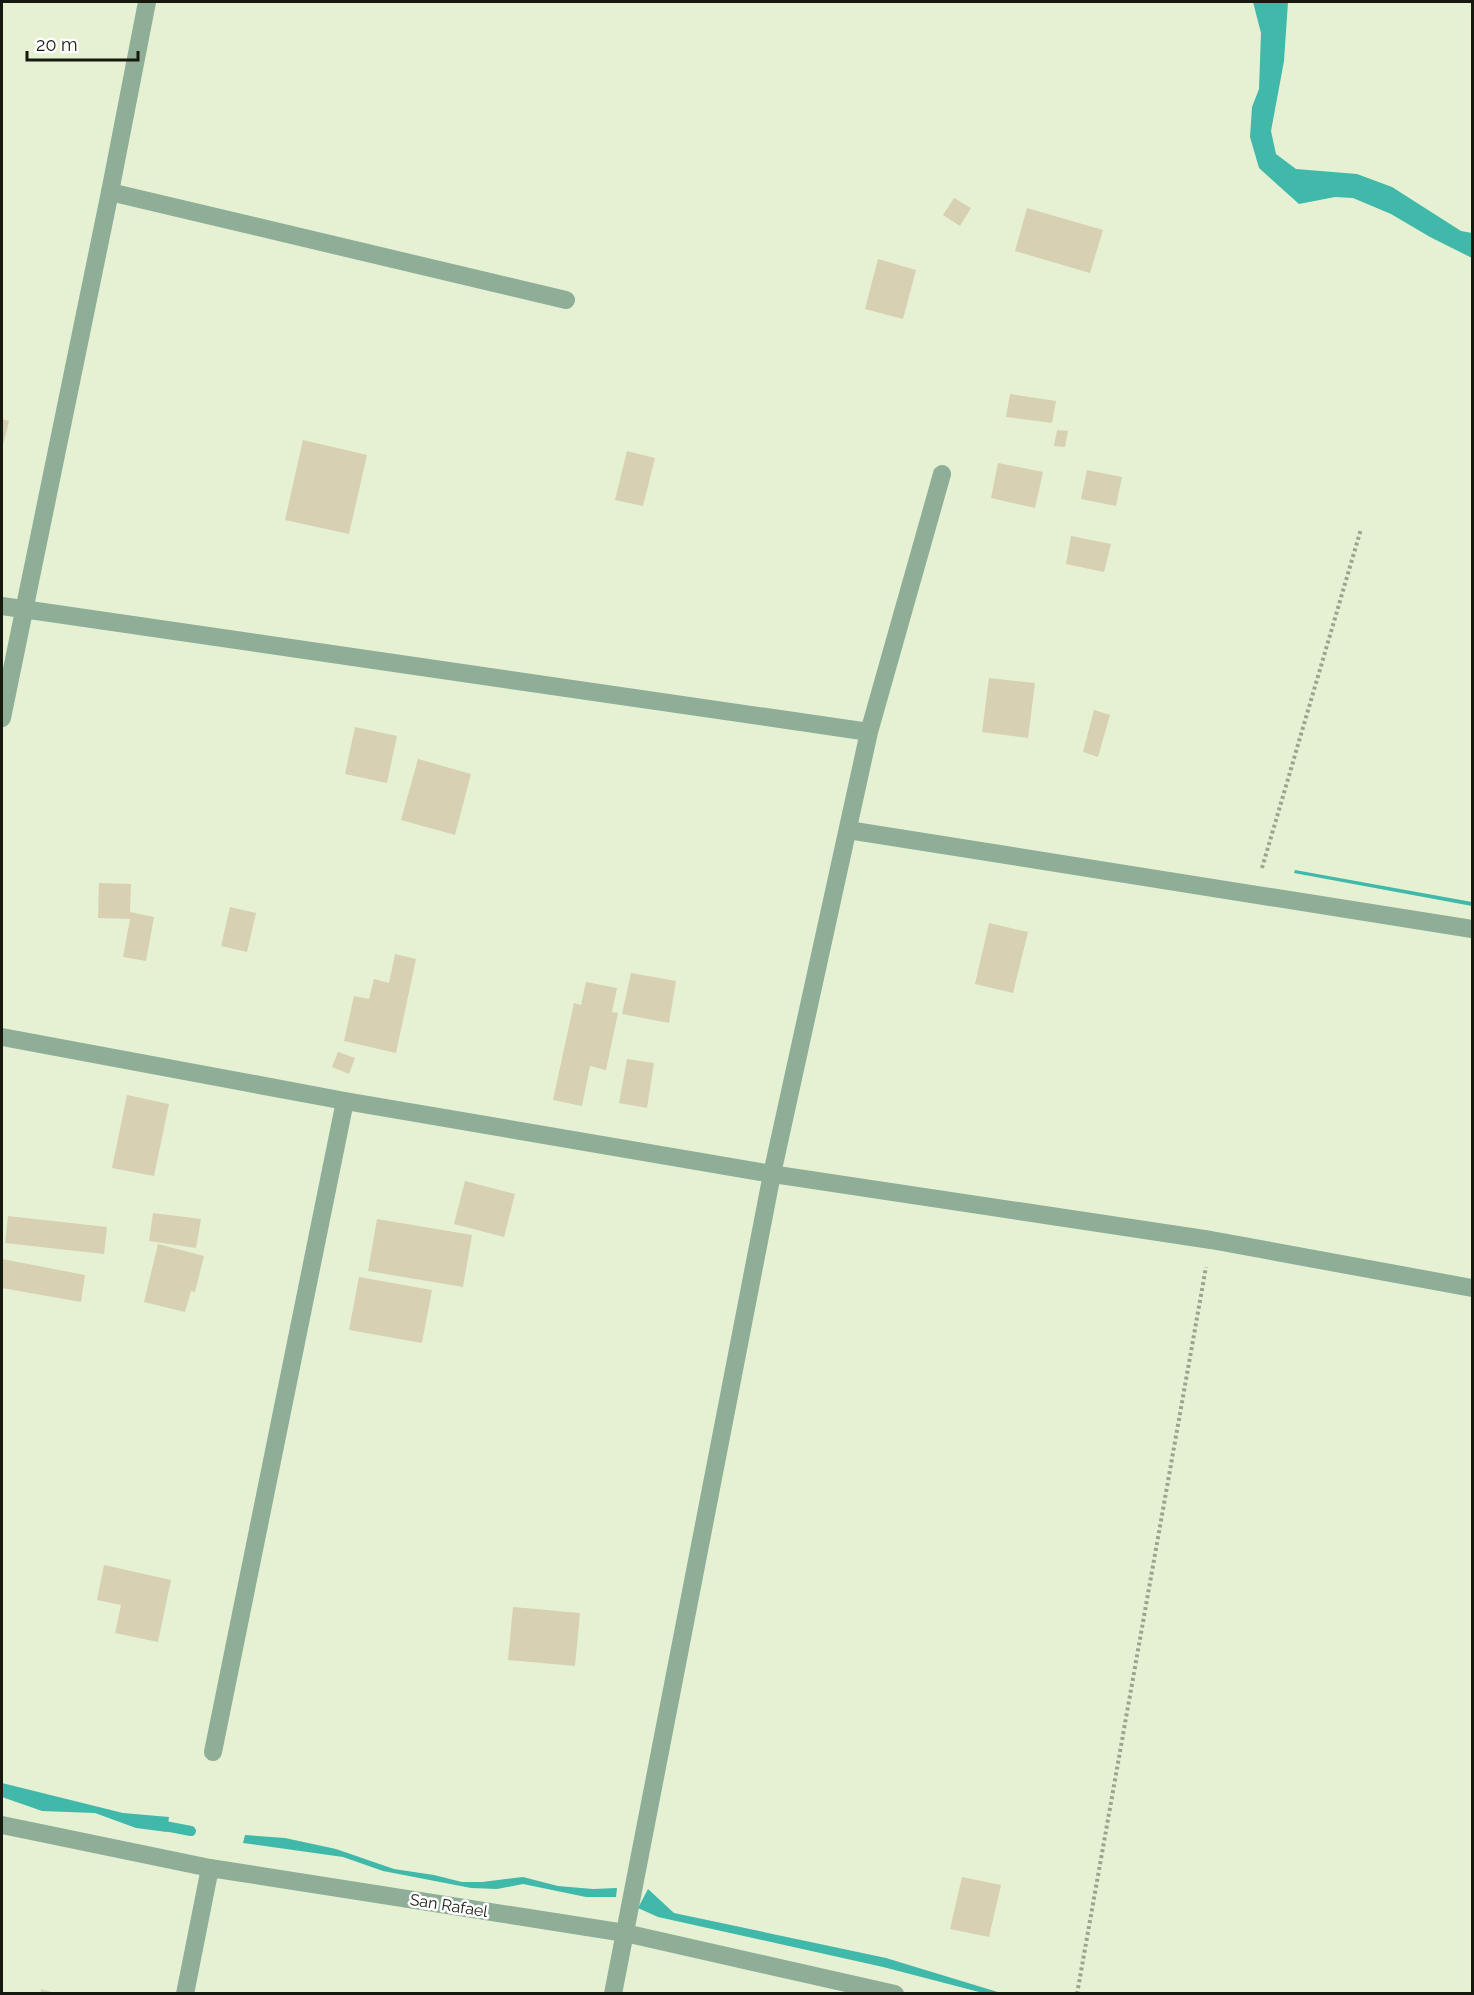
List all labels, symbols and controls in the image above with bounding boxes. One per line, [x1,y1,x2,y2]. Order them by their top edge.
scale bar [27,24,138,62]
text: 20 m [36,34,78,55]
street label: San Rafael [409,1890,490,1921]

